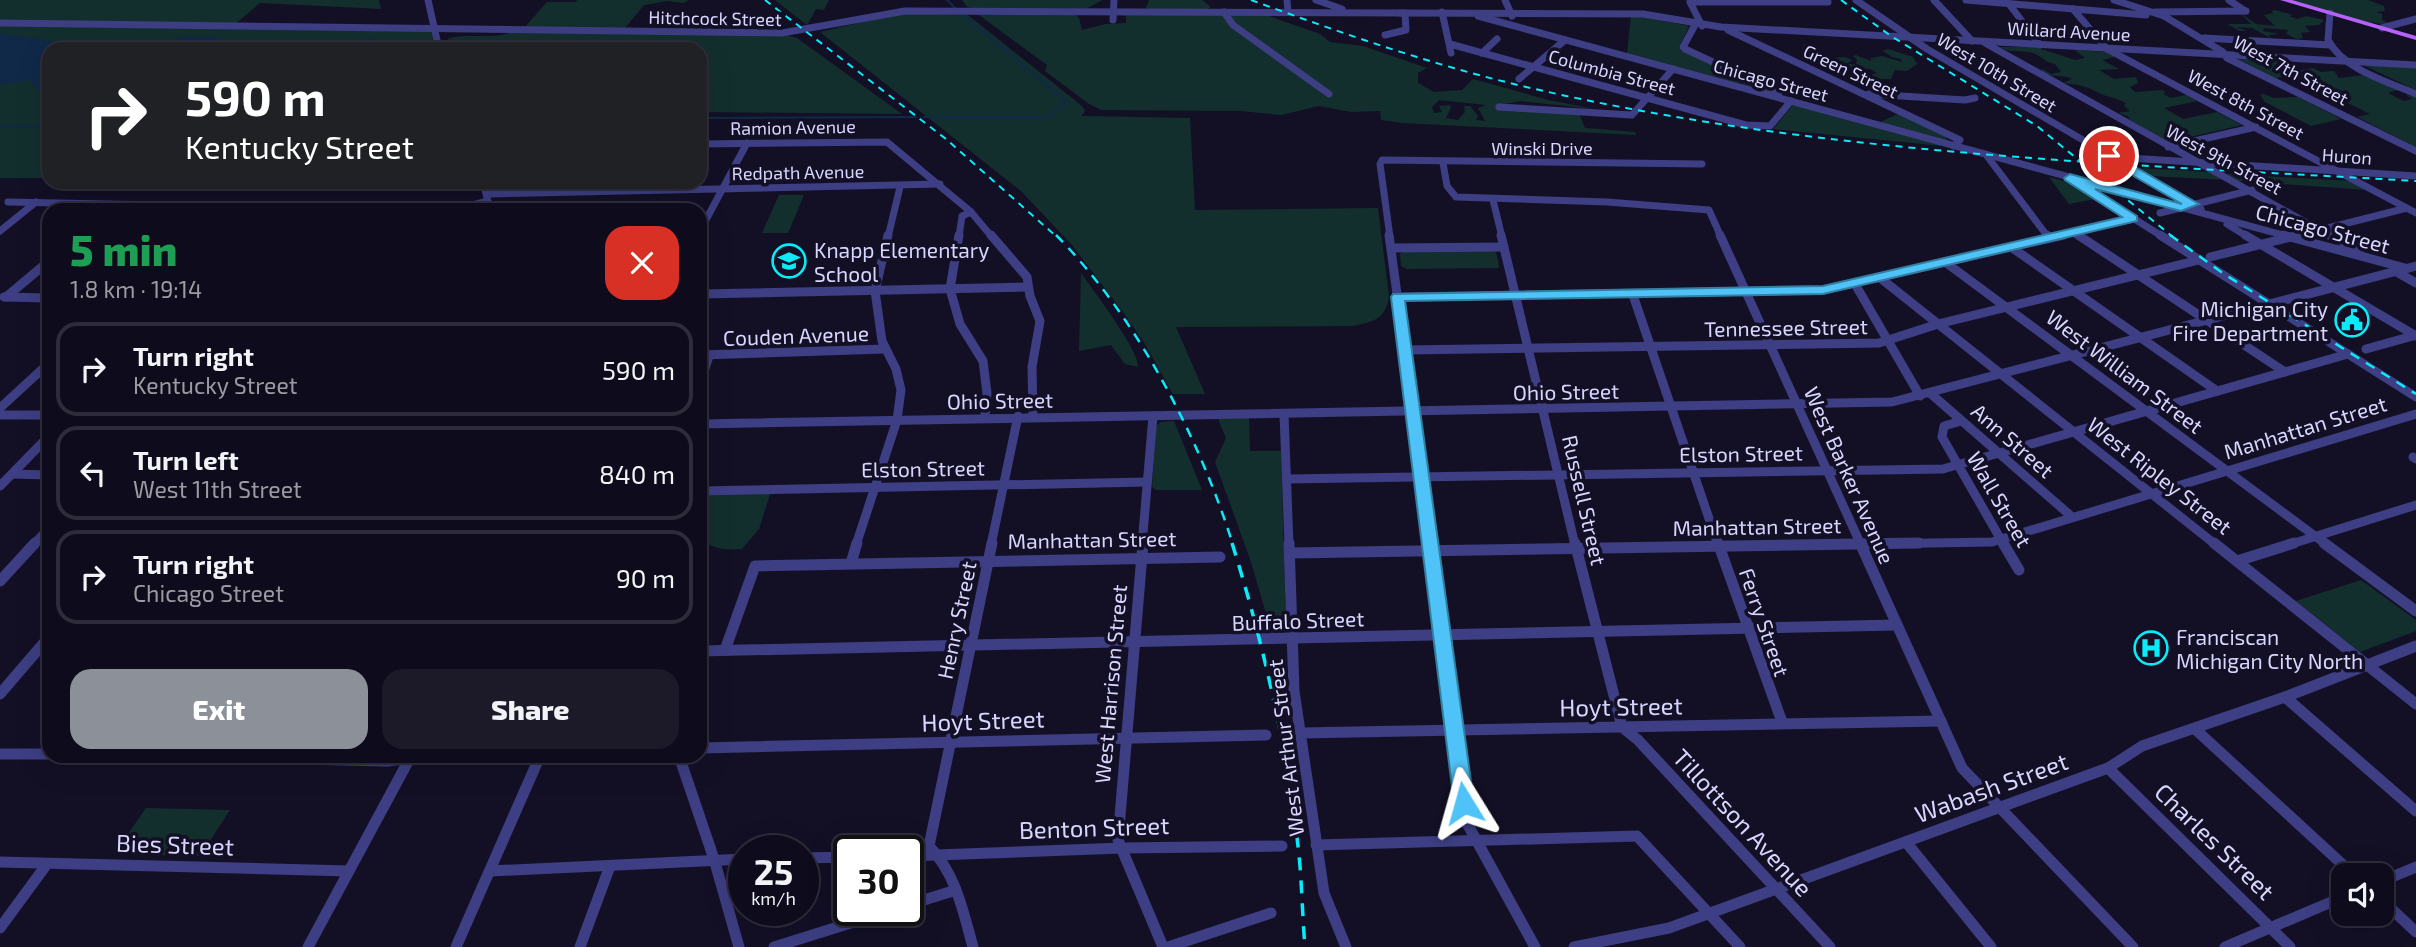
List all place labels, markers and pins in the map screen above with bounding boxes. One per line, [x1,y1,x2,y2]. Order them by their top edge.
pin [2079,126,2139,186]
place label: Knapp Elementary School [814,237,989,286]
school or university icon: Knapp Elementary School [770,242,808,280]
place label: Michigan City Fire Department [2172,296,2328,345]
public building icon: Michigan City Fire Department [2333,301,2371,339]
place label: Franciscan Michigan City North [2176,624,2363,673]
hospital icon: Franciscan Michigan City North [2132,629,2170,667]

